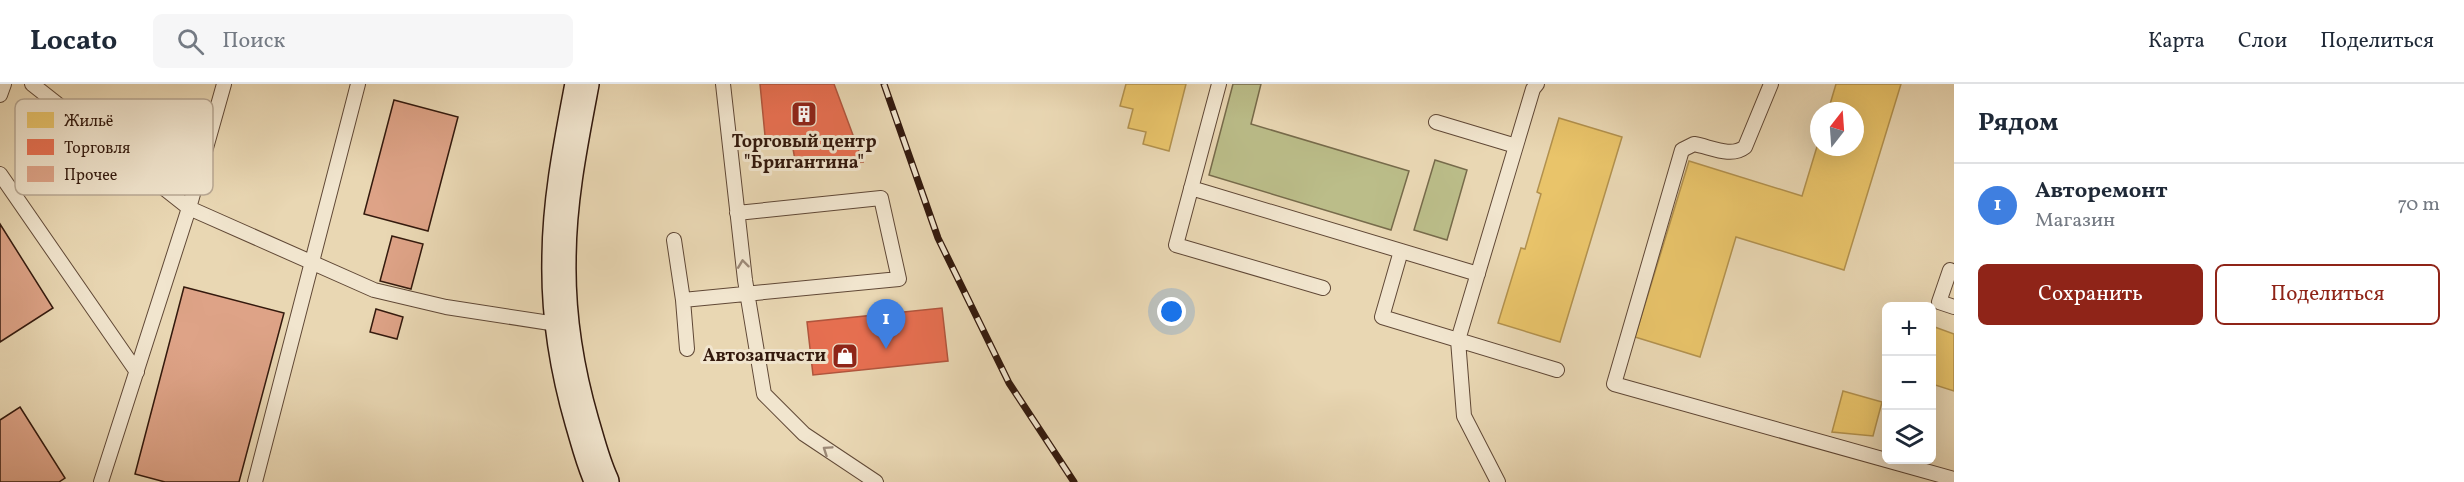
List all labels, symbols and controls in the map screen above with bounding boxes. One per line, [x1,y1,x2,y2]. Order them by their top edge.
search box [153,14,573,68]
text: Locato [30,22,117,61]
icon: search [174,25,207,58]
text: Поиск [222,26,285,57]
text: Карта [2148,27,2205,56]
text: Слои [2238,27,2287,56]
text: Поделиться [2320,27,2434,56]
legend [15,99,213,195]
building icon: Торговый центр "Бригантина" [789,99,819,129]
north arrow [1810,102,1864,156]
text: Рядом [1978,105,2058,141]
text: Жильё [64,111,113,133]
place label: Торговый центр "Бригантина" [731,130,877,176]
text: Торговля [64,138,130,160]
text: Прочее [64,165,117,187]
text: Авторемонт [2035,176,2168,207]
text: 1 [1993,191,2002,219]
text: 70 m [2397,191,2440,219]
text: Магазин [2035,207,2115,235]
one-way arrow [738,259,750,268]
button: Сохранить [1978,264,2203,325]
button: Поделиться [2215,264,2440,325]
your location [1157,297,1186,326]
pin: 1 [866,300,906,349]
map controls [1882,302,1936,464]
button: + [1882,302,1936,356]
shop icon: Автозапчасти [830,341,860,371]
place label: Автозапчасти [703,344,826,369]
button: − [1882,356,1936,410]
button: layers [1882,410,1936,464]
one-way arrow [823,445,833,457]

